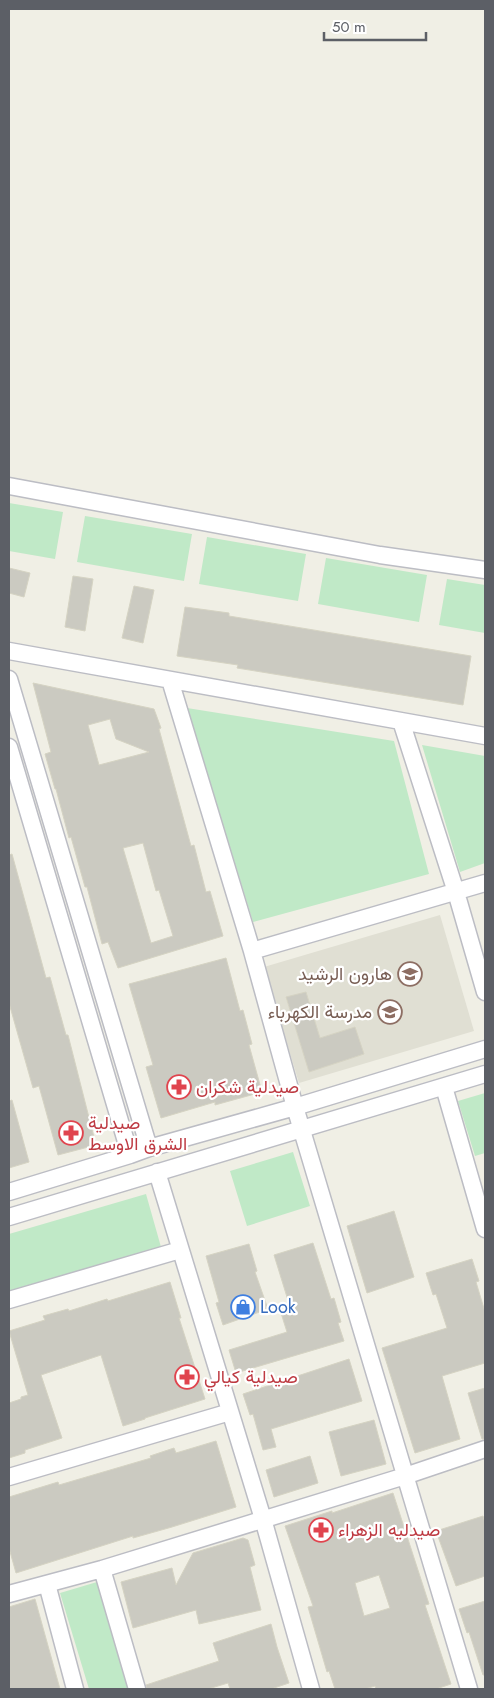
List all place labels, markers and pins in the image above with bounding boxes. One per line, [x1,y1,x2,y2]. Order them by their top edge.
place label: هارون الرشيد [298,961,392,987]
school or university icon: هارون الرشيد [397,961,423,987]
place label: مدرسة الكهرباء [268,999,372,1025]
school or university icon: مدرسة الكهرباء [377,999,403,1025]
pharmacy icon: صيدلية شكران [166,1074,192,1100]
place label: صيدلية شكران [196,1074,299,1100]
place label: صيدلية الشرق الاوسط [88,1110,187,1157]
pharmacy icon: صيدلية الشرق الاوسط [58,1120,84,1146]
shop icon: Look [230,1294,256,1320]
place label: Look [260,1294,296,1320]
pharmacy icon: صيدلية كيالي [174,1364,200,1390]
place label: صيدلية كيالي [204,1364,298,1392]
pharmacy icon: صيدليه الزهراء [308,1517,334,1543]
place label: صيدليه الزهراء [338,1517,440,1543]

